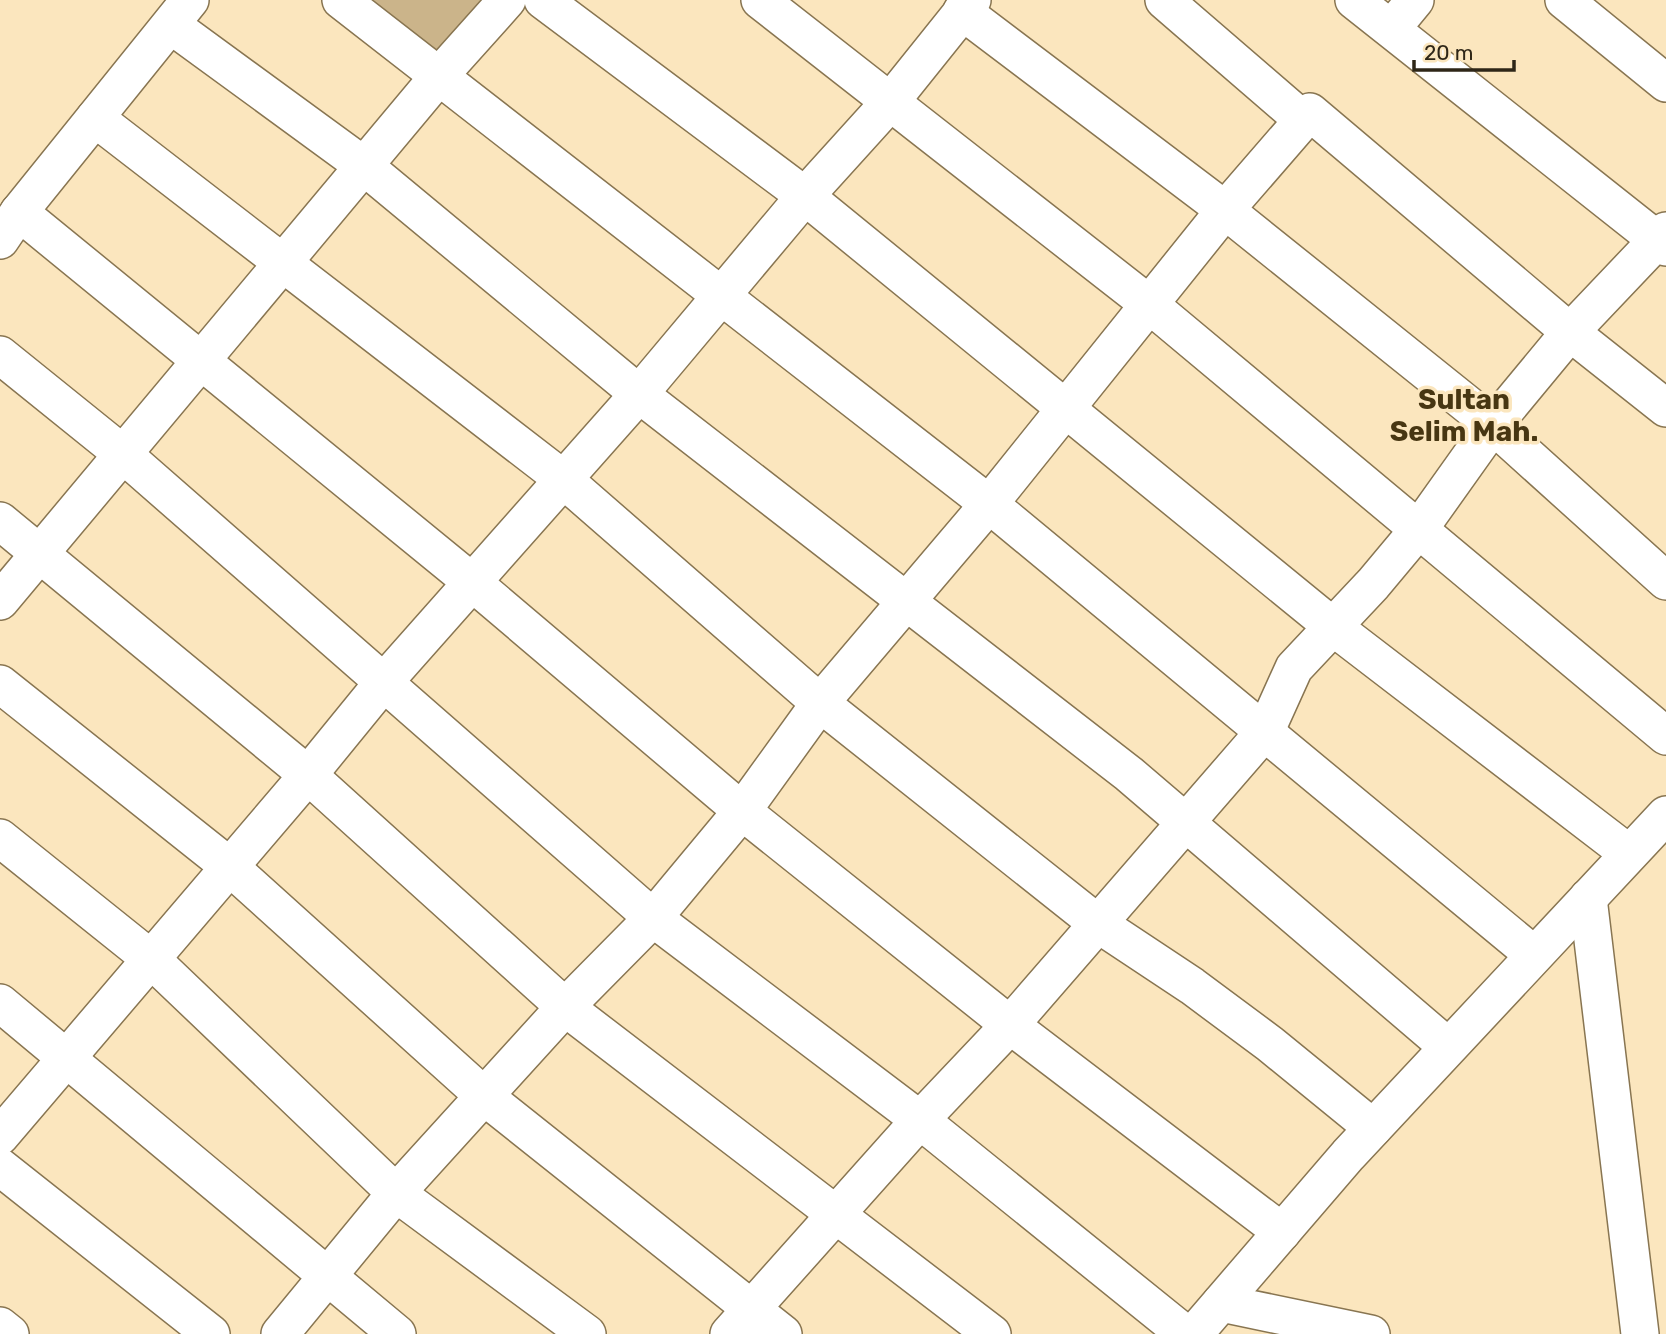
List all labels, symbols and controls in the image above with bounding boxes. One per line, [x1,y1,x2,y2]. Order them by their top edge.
scale bar [1414,28,1514,72]
text: 20 m [1424,40,1473,65]
district label: Sultan Selim Mah. [1390,383,1538,448]

